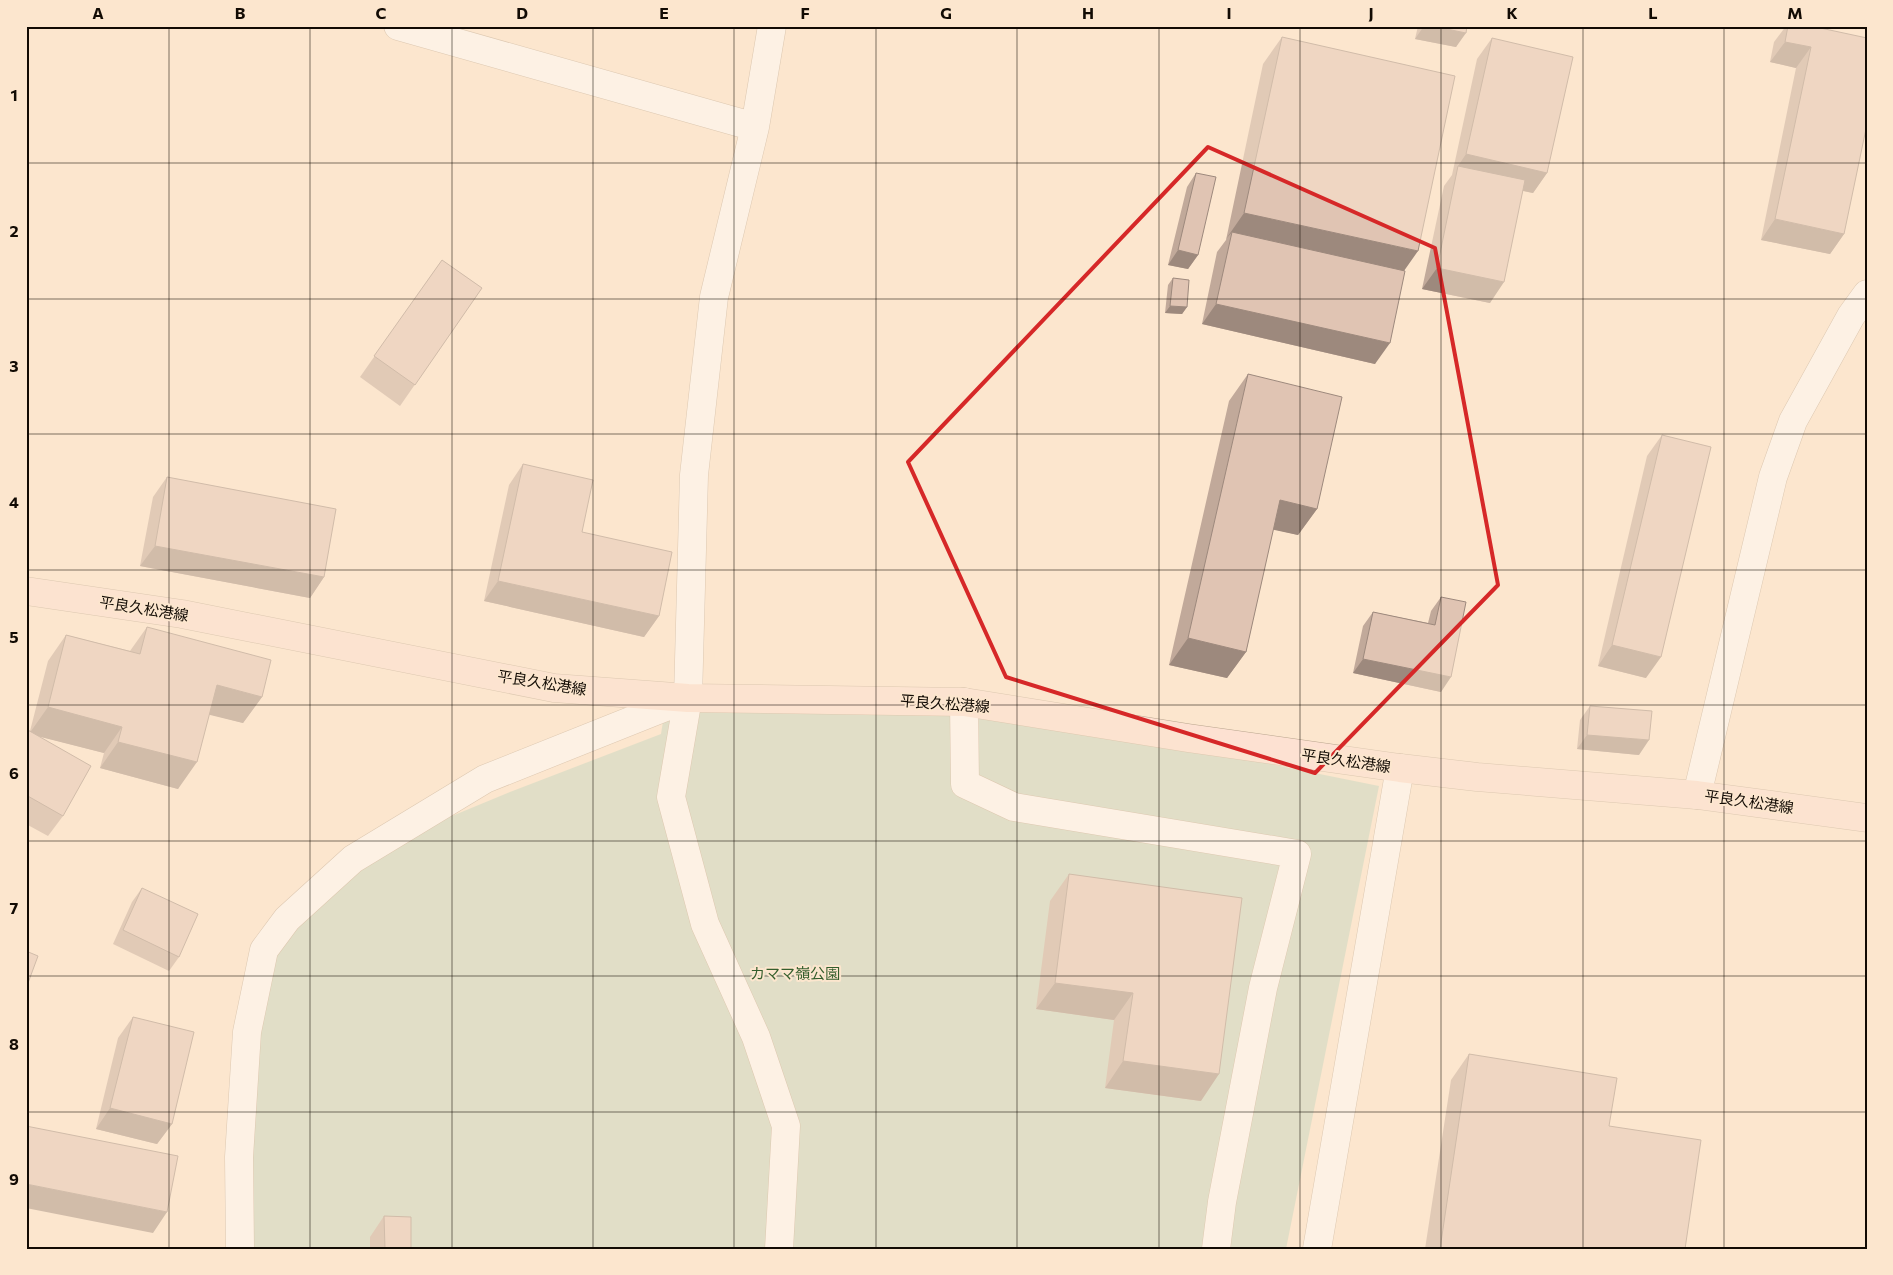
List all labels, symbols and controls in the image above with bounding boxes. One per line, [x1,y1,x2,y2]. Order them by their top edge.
text: A [92,3,104,22]
text: B [235,3,246,22]
text: C [376,3,387,22]
text: D [516,3,528,22]
text: E [659,3,669,22]
text: F [800,3,810,22]
text: G [940,3,952,22]
text: H [1082,3,1094,22]
text: I [1226,3,1232,22]
text: J [1368,3,1374,22]
text: K [1506,3,1518,22]
text: L [1648,3,1658,22]
text: M [1787,3,1803,22]
text: 1 [10,85,18,104]
text: 2 [9,221,19,240]
text: 3 [9,356,19,375]
text: 4 [9,492,19,511]
street label: 平良久松港線 [98,592,190,624]
text: 5 [9,627,19,646]
street label: 平良久松港線 [496,666,588,698]
street label: 平良久松港線 [900,691,991,715]
street label: 平良久松港線 [1300,745,1392,775]
text: 6 [9,763,19,782]
street label: 平良久松港線 [1703,786,1795,816]
text: 7 [10,898,19,917]
park label: カママ嶺公園 [750,964,840,982]
text: 8 [9,1034,19,1053]
text: 9 [9,1169,19,1188]

